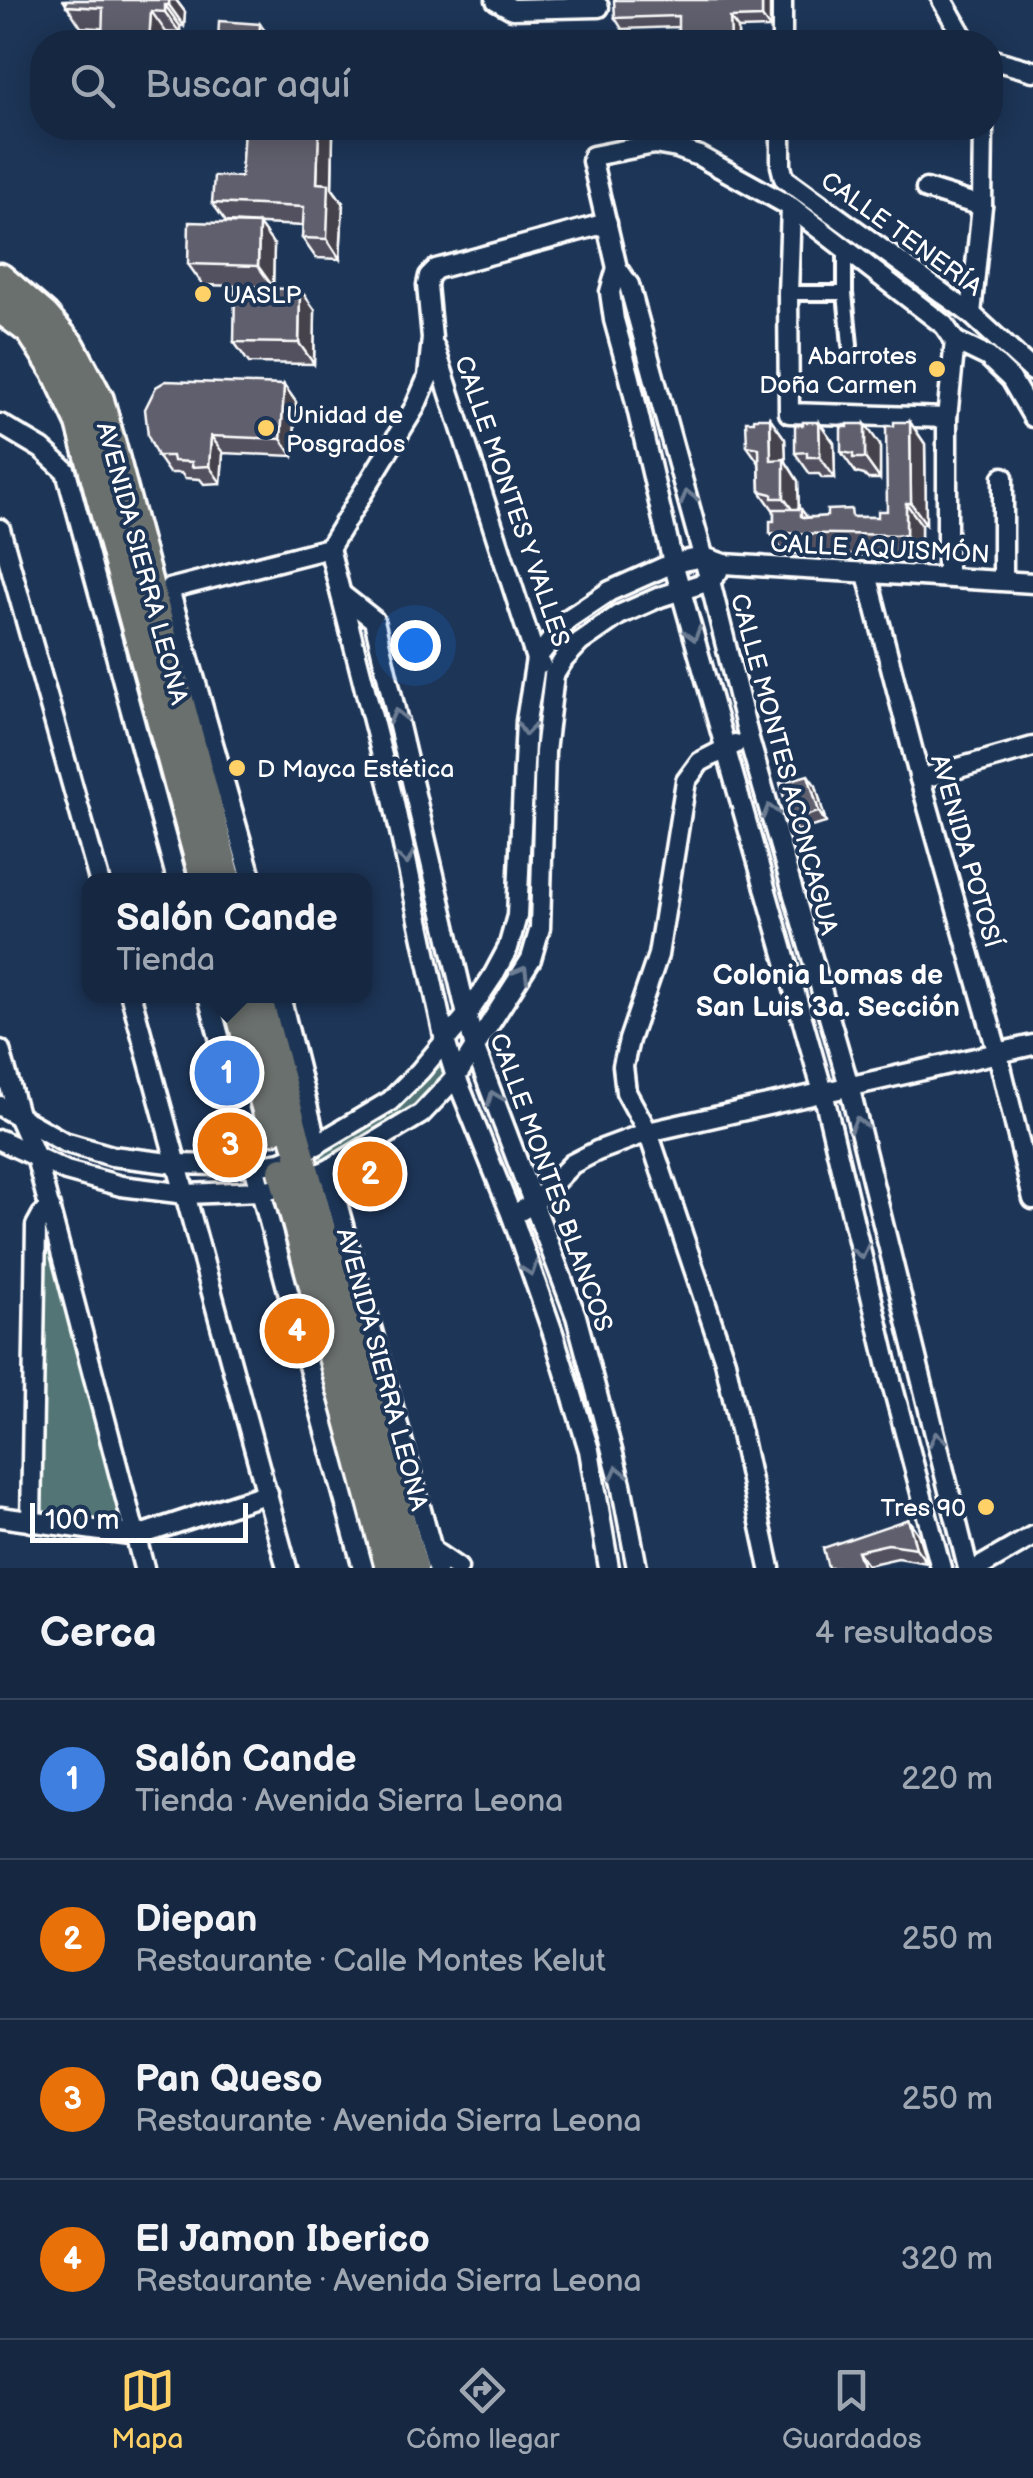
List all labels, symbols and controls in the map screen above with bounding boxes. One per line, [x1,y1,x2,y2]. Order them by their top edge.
search box [30,30,1003,140]
icon: search [65,58,120,113]
text: Buscar aquí [145,63,351,108]
street label: CALLE TENERÍA [814,165,988,304]
place label: UASLP [223,280,301,311]
marker: UASLP [192,283,214,305]
place label: Abarrotes Doña Carmen [759,341,917,401]
street label: CALLE MONTES Y VALLES [447,352,576,651]
marker: Abarrotes Doña Carmen [926,358,948,380]
place label: Unidad de Posgrados [286,400,405,460]
marker: Unidad de Posgrados [255,417,277,439]
street label: AVENIDA SIERRA LEONA [89,419,194,709]
one-way arrow [678,489,699,506]
street label: CALLE AQUISMÓN [769,528,991,571]
street label: CALLE MONTES ACONCAGUA [723,590,844,939]
your location [390,620,441,671]
one-way arrow [681,625,702,642]
one-way arrow [388,707,409,724]
one-way arrow [515,721,537,737]
street label: AVENIDA POTOSÍ [923,751,1008,952]
place label: D Mayca Estética [257,754,454,785]
marker: D Mayca Estética [226,757,248,779]
one-way arrow [761,803,782,820]
one-way arrow [395,850,416,867]
popup [82,873,372,1003]
text: Salón Cande [116,896,338,941]
text: Tienda [116,941,215,980]
district label: Colonia Lomas de San Luis 3a. Sección [696,959,960,1024]
one-way arrow [510,966,529,984]
street label: CALLE MONTES BLANCOS [482,1029,619,1336]
pin: 1 [194,1036,260,1110]
one-way arrow [486,1090,506,1108]
pin: 3 [198,1108,262,1182]
one-way arrow [849,1116,870,1133]
pin: 2 [338,1136,402,1212]
street label: AVENIDA SIERRA LEONA [329,1225,434,1515]
one-way arrow [849,1243,870,1260]
one-way arrow [519,1259,539,1276]
pin: 4 [264,1294,330,1368]
one-way arrow [928,1431,949,1448]
one-way arrow [609,1465,630,1482]
place label: Tres 90 [881,1493,966,1524]
marker: Tres 90 [975,1496,997,1518]
scale bar [30,1498,248,1542]
text: 100 m [45,1504,119,1537]
text: Cerca [40,1608,157,1659]
text: 4 resultados [815,1614,993,1653]
text: Salón Cande [135,1737,357,1782]
text: 1 [66,1760,79,1799]
text: 220 m [901,1760,993,1799]
text: Tienda · Avenida Sierra Leona [135,1782,563,1821]
text: Diepan [135,1897,257,1942]
text: 2 [63,1920,82,1959]
text: 250 m [902,1920,993,1959]
text: Restaurante · Calle Montes Kelut [135,1942,606,1981]
text: Pan Queso [135,2057,323,2102]
text: 3 [63,2080,82,2119]
text: 250 m [902,2080,993,2119]
text: Restaurante · Avenida Sierra Leona [135,2102,642,2141]
text: El Jamon Iberico [135,2217,430,2262]
text: 4 [63,2240,82,2279]
text: 320 m [901,2240,993,2279]
text: Restaurante · Avenida Sierra Leona [135,2262,642,2301]
tab: Mapa [111,2363,183,2456]
tab: Cómo llegar [406,2363,559,2456]
tab: Guardados [782,2363,922,2456]

